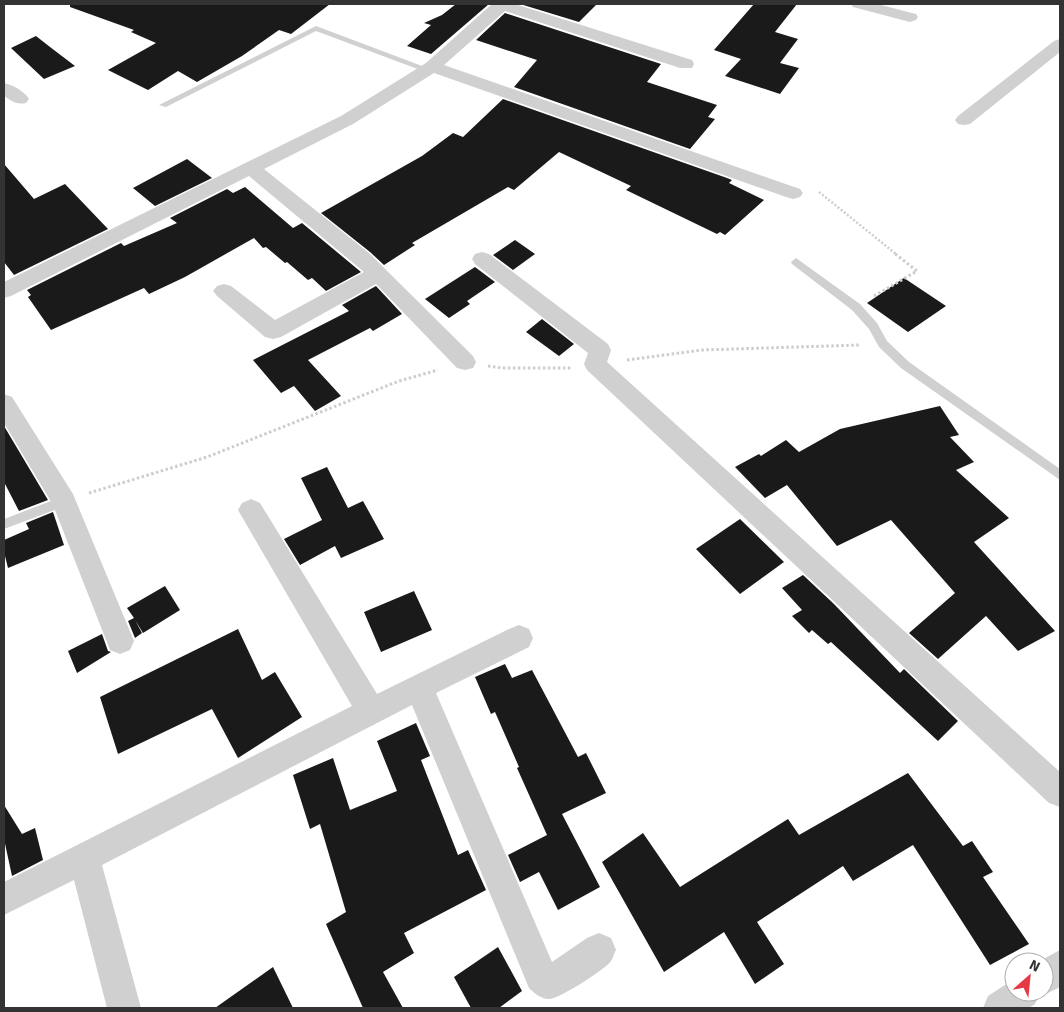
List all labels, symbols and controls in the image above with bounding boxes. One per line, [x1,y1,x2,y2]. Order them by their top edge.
north arrow [1004,952,1054,1002]
text: N [1026,956,1043,976]

